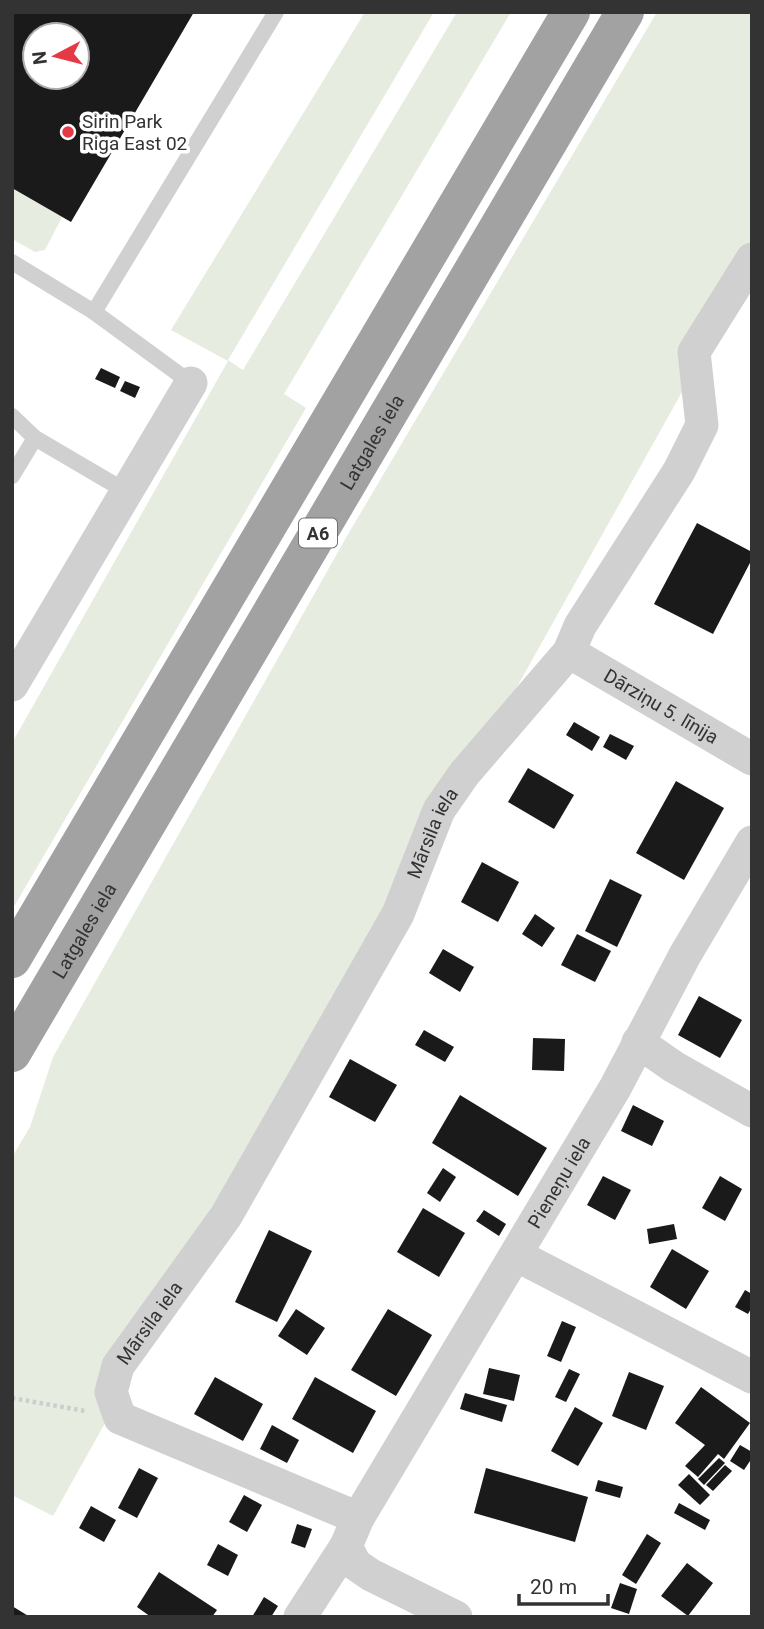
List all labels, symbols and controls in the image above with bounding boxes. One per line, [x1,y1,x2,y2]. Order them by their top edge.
north arrow [21,21,91,91]
text: N [27,50,52,66]
place label: Sirin Park Riga East 02 [82,110,187,155]
marker: Sirin Park Riga East 02 [60,124,76,140]
street label: Latgales iela [335,390,409,494]
road number: A6 [299,518,337,548]
street label: Dārziņu 5. līnija [600,664,723,748]
street label: Mārsila iela [402,783,463,882]
street label: Latgales iela [47,879,121,982]
street label: Pieneņu iela [522,1132,595,1232]
street label: Mārsila iela [111,1277,187,1369]
scale bar [519,1562,608,1606]
text: 20 m [530,1575,577,1599]

